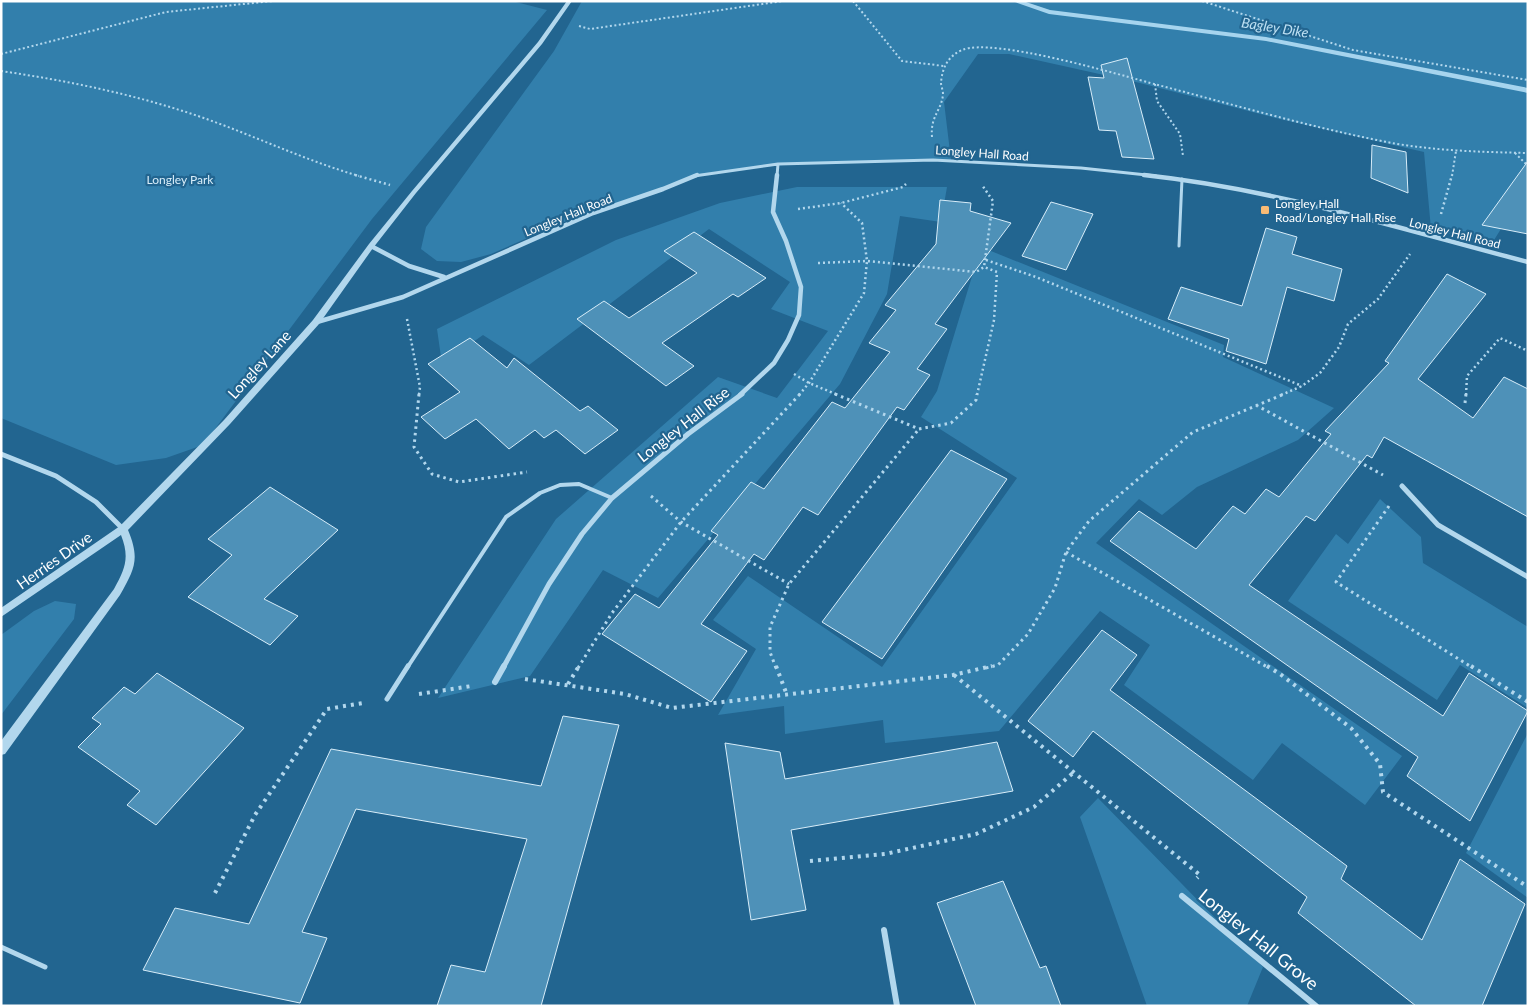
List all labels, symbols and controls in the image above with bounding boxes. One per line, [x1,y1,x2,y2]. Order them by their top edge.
water label: Bagley Dike [1240,13,1310,41]
street label: Longley Hall Road [935,142,1029,164]
park label: Longley Park [147,172,214,187]
street label: Longley Hall Road [522,190,614,240]
place label: Longley Hall Road/Longley Hall Rise [1275,196,1396,225]
marker: Longley Hall Road/Longley Hall Rise [1259,204,1271,216]
street label: Longley Hall Road [1408,214,1502,252]
street label: Longley Lane [224,326,294,402]
street label: Longley Hall Rise [634,383,732,465]
street label: Herries Drive [13,527,95,593]
street label: Longley Hall Grove [1194,884,1324,994]

